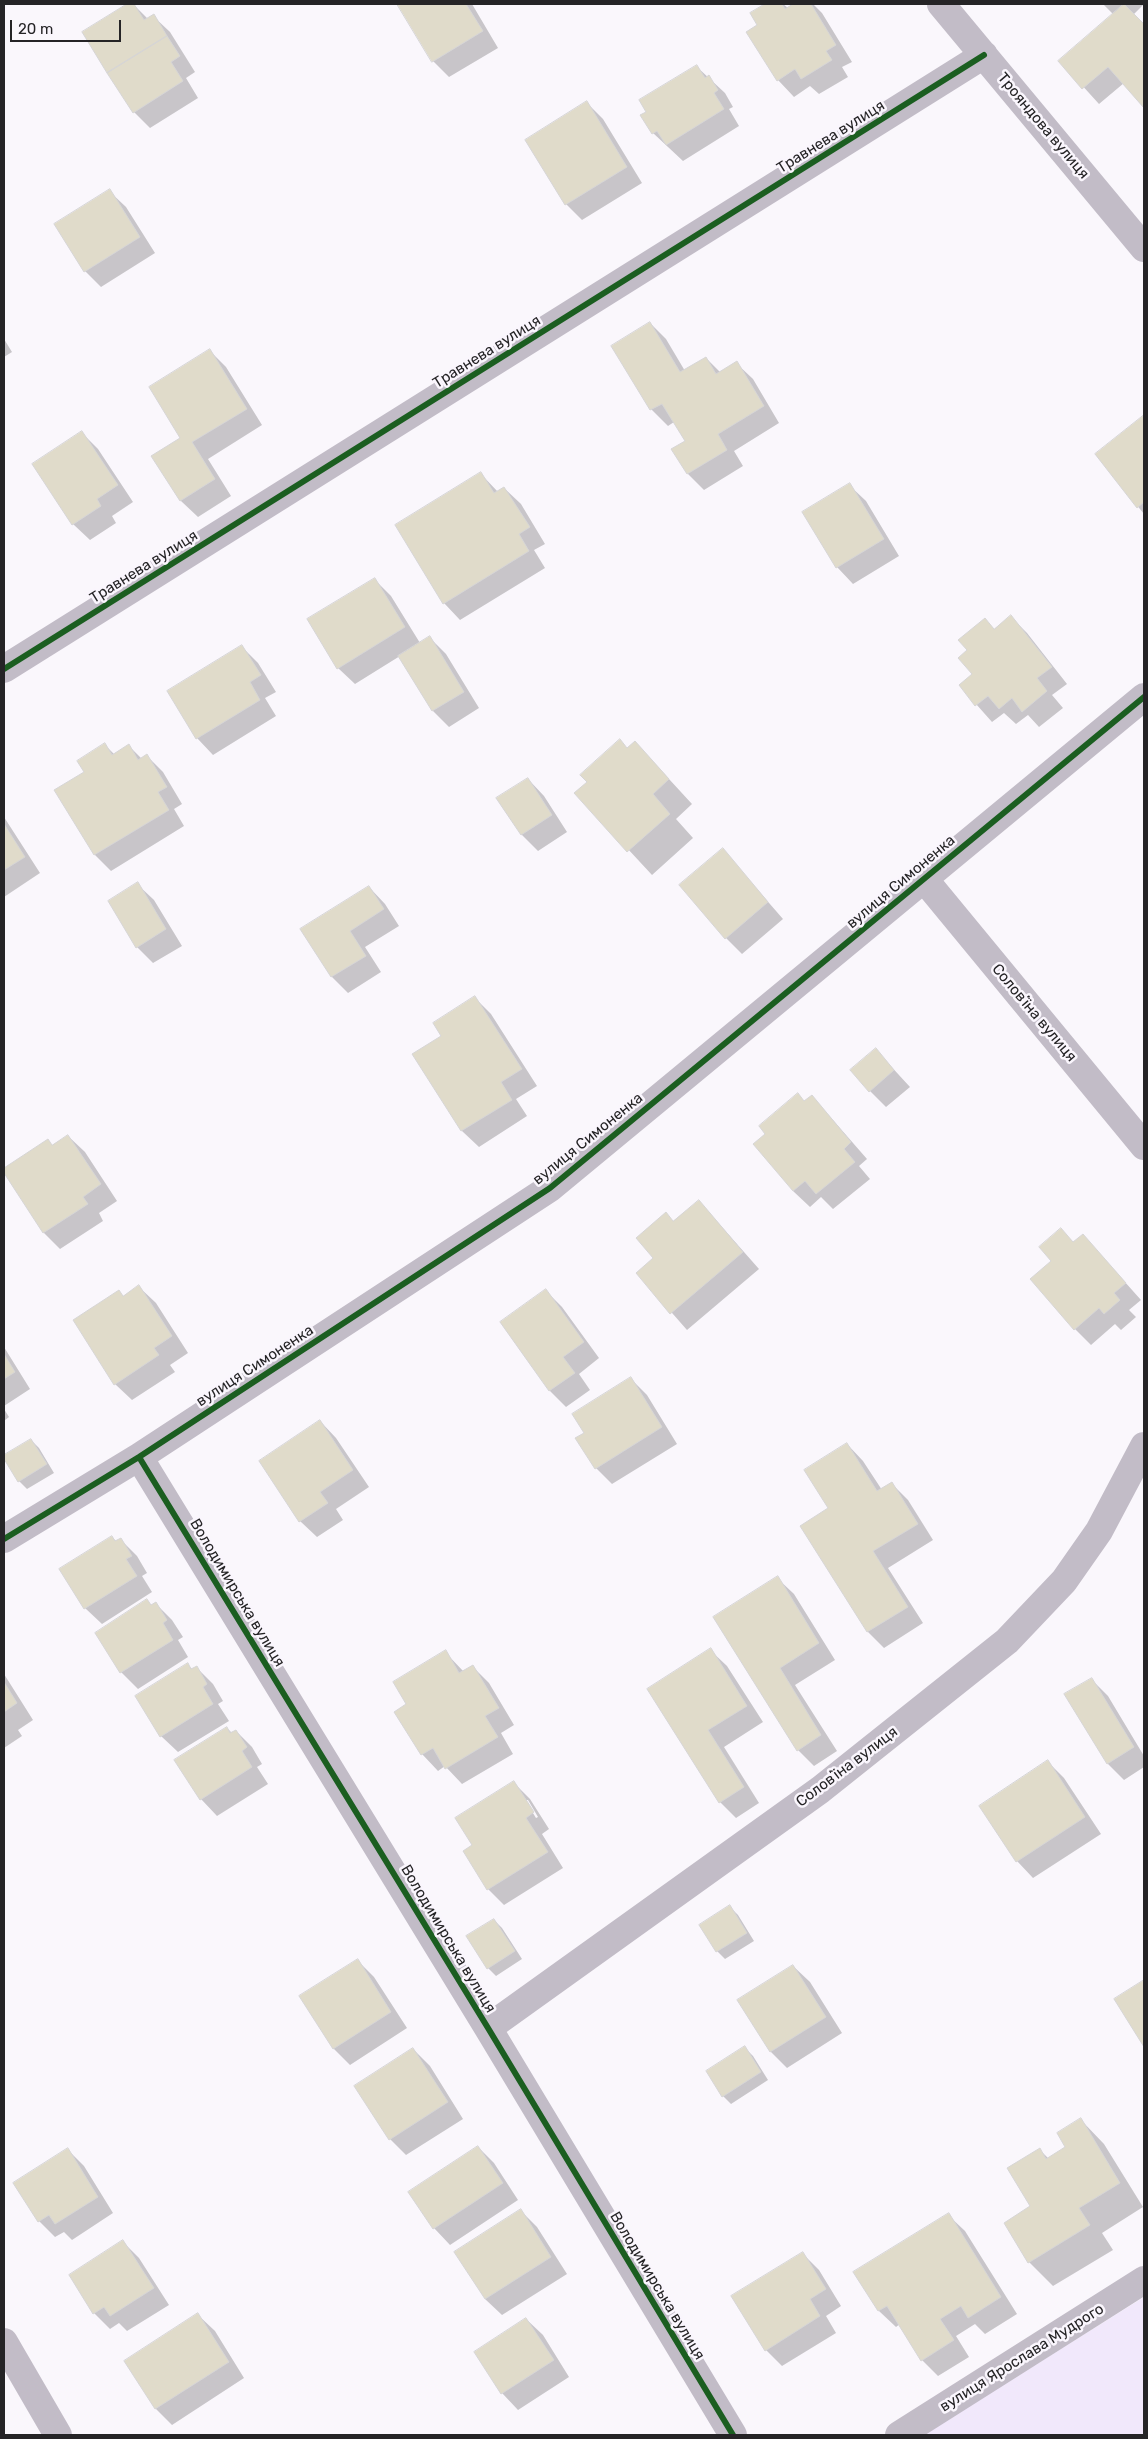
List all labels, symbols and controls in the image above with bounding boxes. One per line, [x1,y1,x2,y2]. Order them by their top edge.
scale bar [12,10,124,42]
text: 20 m [18,20,53,38]
street label: Трояндова вулиця [993,69,1093,183]
street label: Травнева вулиця [774,97,888,177]
street label: Травнева вулиця [430,312,544,392]
street label: Травнева вулиця [87,527,201,607]
street label: вулиця Симоненка [843,831,959,933]
street label: Соловʼїна вулиця [988,960,1080,1066]
street label: вулиця Симоненка [529,1089,647,1189]
street label: вулиця Симоненка [193,1321,317,1411]
street label: Володимирська вулиця [186,1516,288,1670]
street label: Соловʼїна вулиця [793,1723,901,1811]
street label: Володимирська вулиця [397,1862,499,2016]
street label: Володимирська вулиця [606,2209,708,2363]
street label: вулиця Ярослава Мудрого [937,2300,1107,2416]

